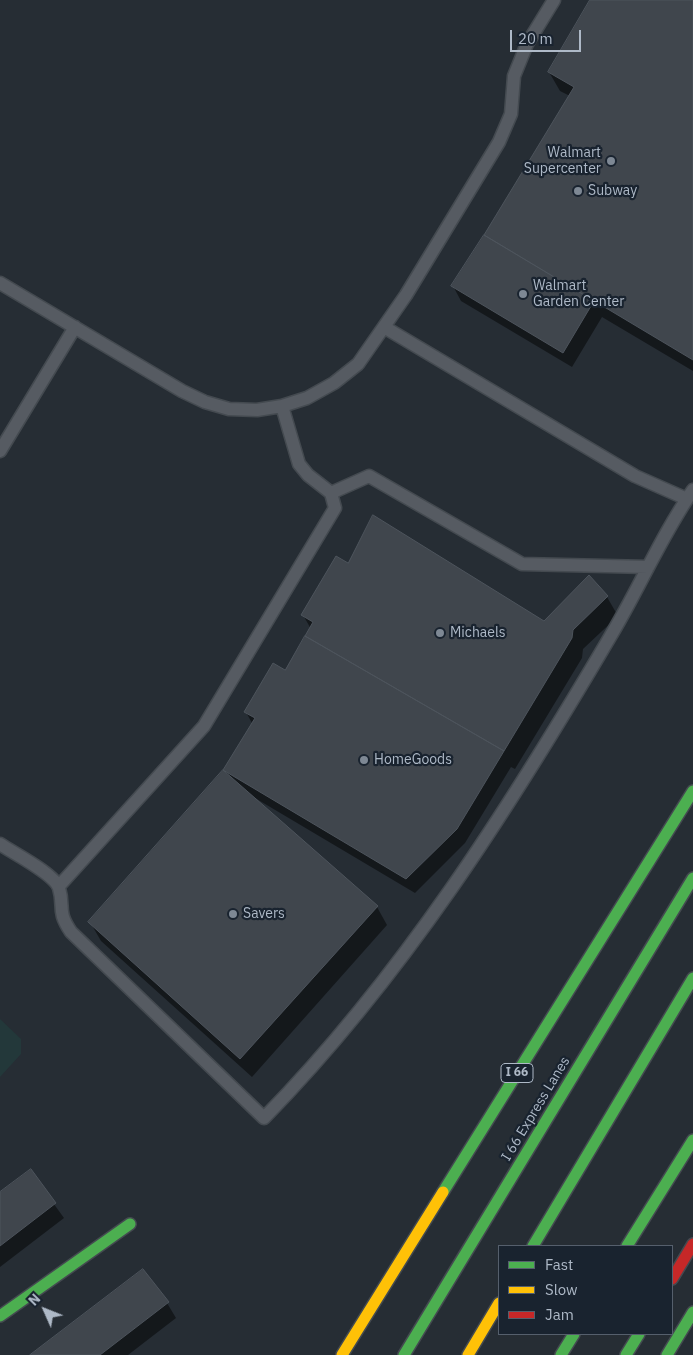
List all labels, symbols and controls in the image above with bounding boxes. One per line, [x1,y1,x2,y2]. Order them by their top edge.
scale bar [513,20,584,52]
text: 20 m [518,29,553,48]
place label: Walmart Supercenter [524,145,601,178]
marker: Walmart Supercenter [605,155,617,167]
place label: Subway [588,183,637,199]
marker: Subway [572,185,584,197]
place label: Walmart Garden Center [533,278,624,310]
marker: Walmart Garden Center [517,288,529,300]
place label: Michaels [450,625,506,641]
marker: Michaels [434,627,446,639]
place label: HomeGoods [374,752,452,768]
marker: HomeGoods [358,754,370,766]
place label: Savers [243,906,285,922]
marker: Savers [227,908,239,920]
street label: I 66 Express Lanes [498,1054,574,1164]
road number: I 66 [501,1064,533,1082]
legend [498,1245,673,1335]
text: Fast [545,1255,573,1274]
text: Slow [545,1280,578,1299]
north arrow [20,1285,70,1335]
text: N [24,1290,44,1309]
text: Jam [545,1305,574,1324]

